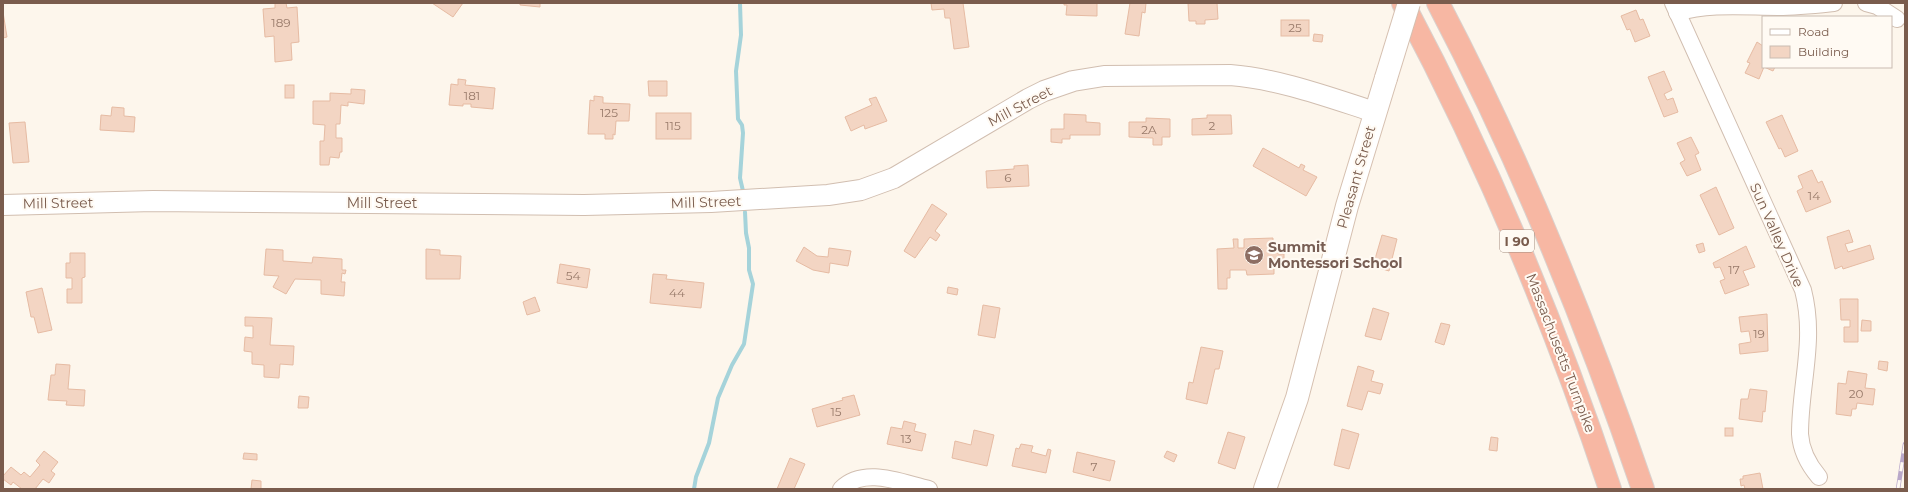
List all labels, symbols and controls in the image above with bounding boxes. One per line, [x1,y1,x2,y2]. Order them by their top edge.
house number: 189 [271,15,291,30]
legend [1762,16,1892,68]
house number: 25 [1288,20,1302,35]
text: Road [1798,24,1829,39]
text: Building [1798,44,1849,59]
street label: Mill Street [985,81,1056,131]
house number: 181 [464,88,480,103]
house number: 125 [600,105,618,120]
house number: 115 [665,118,681,133]
house number: 2 [1209,118,1216,133]
house number: 2A [1141,122,1157,137]
street label: Pleasant Street [1333,123,1379,231]
house number: 6 [1004,170,1012,185]
street label: Sun Valley Drive [1746,180,1808,290]
house number: 14 [1808,188,1820,203]
street label: Mill Street [670,192,742,212]
street label: Mill Street [23,193,94,213]
street label: Mill Street [347,194,418,212]
road number: I 90 [1500,230,1534,252]
place label: Summit Montessori School [1268,238,1403,272]
school or university icon: Summit Montessori School [1243,244,1265,266]
house number: 17 [1728,262,1740,277]
house number: 54 [566,268,580,283]
street label: Massachusetts Turnpike [1522,271,1600,435]
house number: 44 [669,285,685,300]
house number: 19 [1753,326,1765,341]
house number: 20 [1849,386,1863,401]
house number: 15 [830,404,842,419]
house number: 13 [900,431,912,446]
house number: 7 [1090,459,1098,474]

